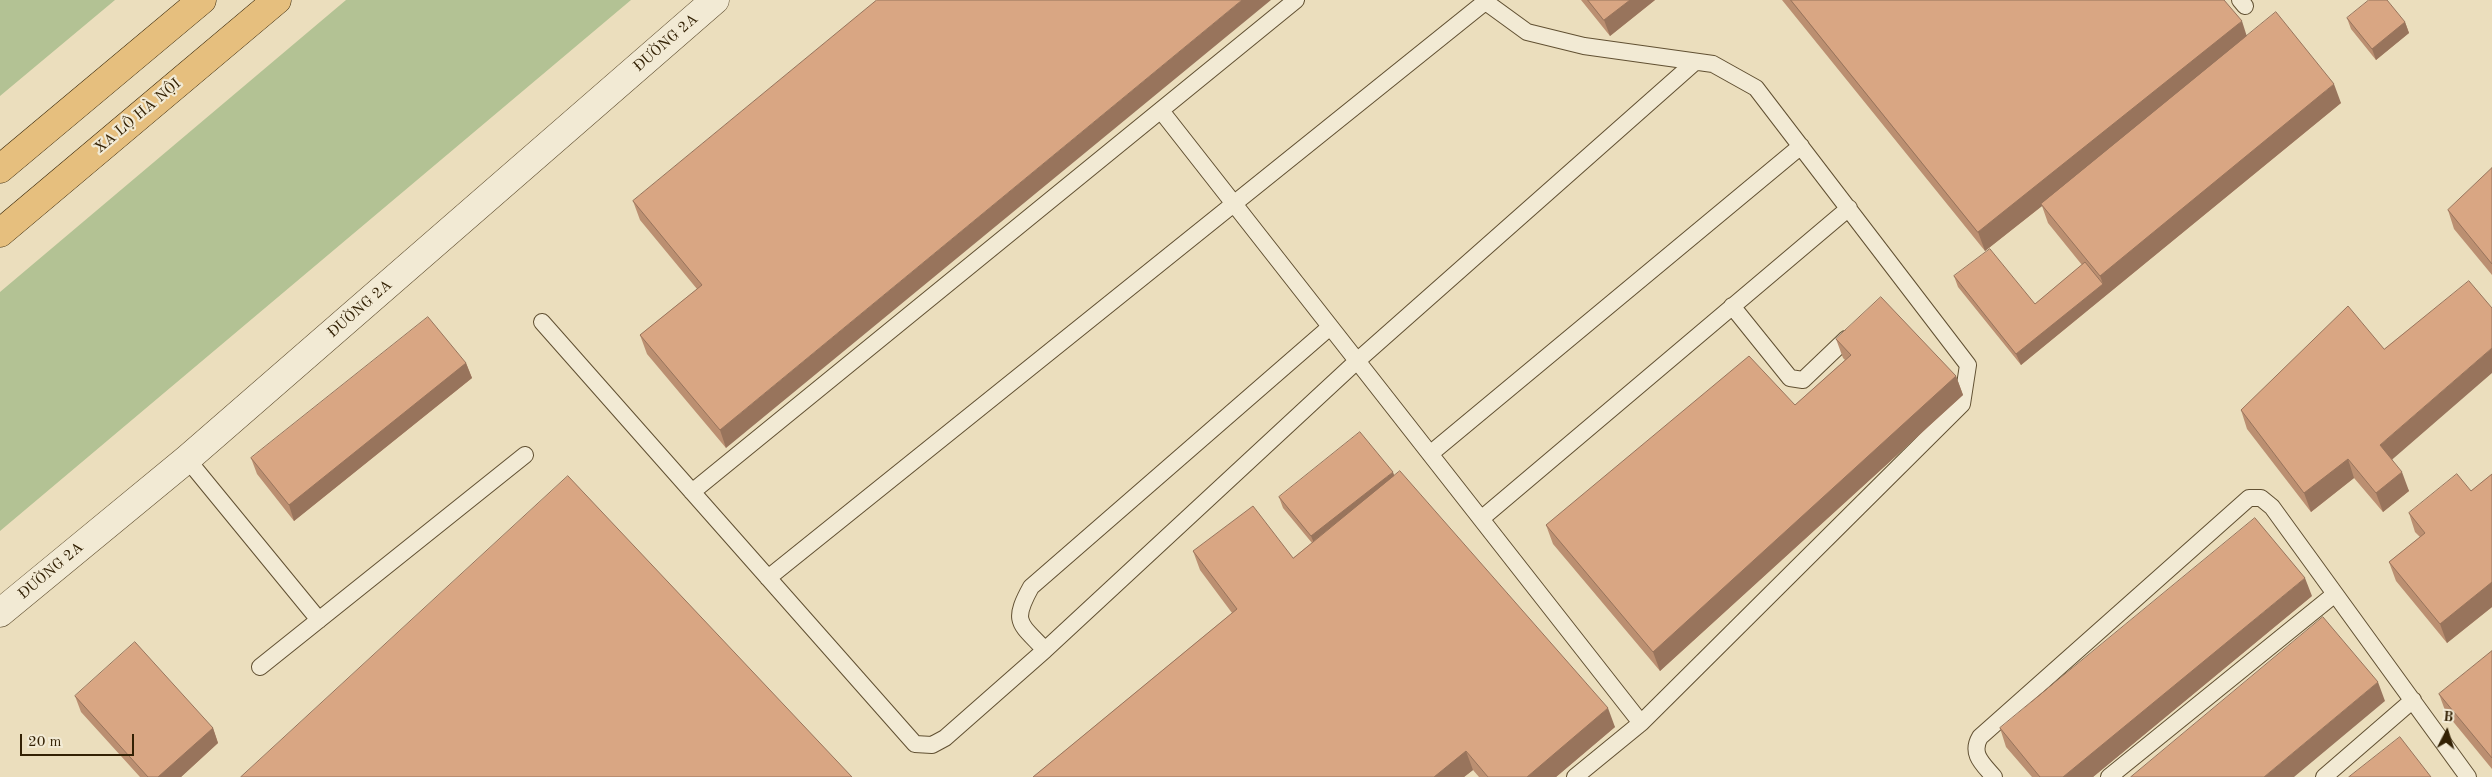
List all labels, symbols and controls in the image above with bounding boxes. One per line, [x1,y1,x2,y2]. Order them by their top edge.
street label: ĐƯỜNG 2A [630,10,702,76]
street label: XA LỘ HÀ NỘI [91,75,185,157]
street label: ĐƯỜNG 2A [324,276,396,342]
street label: ĐƯỜNG 2A [15,539,87,603]
north arrow [2422,707,2472,757]
text: B [2443,710,2454,724]
scale bar [22,724,136,756]
text: 20 m [28,735,62,750]

